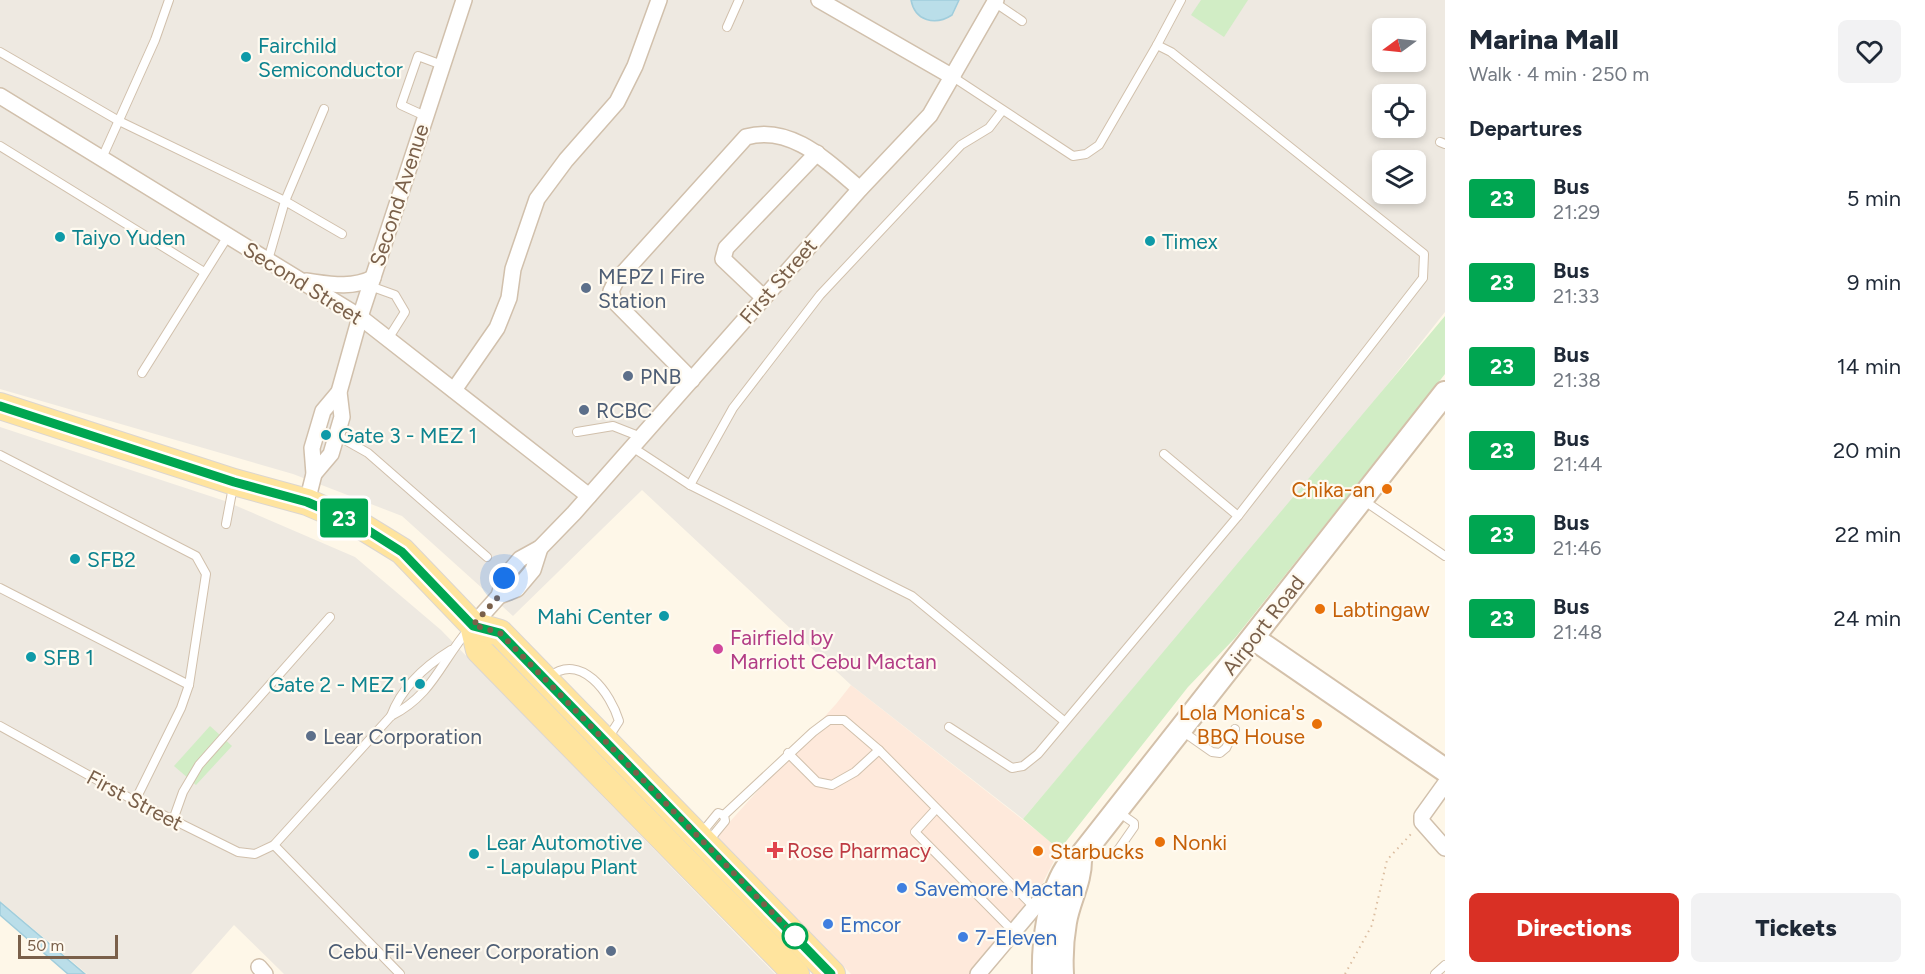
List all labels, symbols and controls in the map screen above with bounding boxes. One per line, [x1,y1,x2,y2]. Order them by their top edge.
north arrow [1372,18,1426,72]
map controls [1372,18,1426,204]
button: heart [1838,20,1901,83]
text: Marina Mall [1469,22,1619,56]
place label: Fairchild Semiconductor [258,33,403,82]
marker: Fairchild Semiconductor [239,50,253,64]
text: Walk · 4 min · 250 m [1469,62,1649,86]
button: locate [1372,84,1426,138]
text: Departures [1469,115,1582,142]
street label: Second Avenue [364,121,434,269]
button: layers [1372,150,1426,204]
text: Bus [1553,173,1589,200]
text: 5 min [1847,185,1901,212]
text: 23 [1490,186,1514,211]
text: 21:29 [1553,200,1600,224]
place label: Taiyo Yuden [72,225,185,250]
place label: Timex [1162,229,1218,254]
marker: Taiyo Yuden [53,230,67,244]
street label: First Street [734,233,822,329]
marker: Timex [1143,234,1157,248]
street label: Second Street [239,236,367,330]
text: Bus [1553,257,1589,284]
place label: MEPZ I Fire Station [598,264,705,313]
text: 9 min [1847,269,1901,296]
text: 23 [1490,270,1514,295]
marker: MEPZ I Fire Station [579,281,593,295]
text: 21:33 [1553,284,1599,308]
text: Bus [1553,341,1589,368]
text: 14 min [1837,353,1901,380]
text: 23 [1490,354,1514,379]
place label: PNB [640,364,681,389]
text: 21:38 [1553,368,1601,392]
marker: PNB [621,369,635,383]
place label: RCBC [596,398,652,423]
marker: RCBC [577,403,591,417]
place label: Gate 3 - MEZ 1 [338,423,477,448]
text: Bus [1553,425,1589,452]
marker: Gate 3 - MEZ 1 [319,428,333,442]
text: 20 min [1833,437,1901,464]
text: 23 [1490,438,1514,463]
text: 21:44 [1553,452,1602,476]
place label: Chika-an [1291,477,1375,502]
marker: Chika-an [1380,482,1394,496]
line badge: 23 [317,498,371,538]
text: 23 [332,506,356,531]
text: Bus [1553,509,1589,536]
text: 22 min [1835,521,1901,548]
text: 23 [1490,522,1514,547]
text: 21:46 [1553,536,1601,560]
place label: SFB2 [87,547,136,572]
marker: SFB2 [68,552,82,566]
your location [489,563,519,593]
street label: Airport Road [1216,570,1310,680]
text: Bus [1553,593,1589,620]
place label: Labtingaw [1332,597,1430,622]
marker: Labtingaw [1313,602,1327,616]
place label: Mahi Center [537,604,652,629]
text: 24 min [1834,605,1901,632]
text: 23 [1490,606,1514,631]
marker: Mahi Center [657,609,671,623]
text: 21:48 [1553,620,1602,644]
place label: Fairfield by Marriott Cebu Mactan [730,625,937,674]
marker: Fairfield by Marriott Cebu Mactan [711,642,725,656]
place label: SFB 1 [43,645,94,670]
marker: SFB 1 [24,650,38,664]
place label: Gate 2 - MEZ 1 [268,672,408,697]
marker: Gate 2 - MEZ 1 [413,677,427,691]
place label: Lola Monica's BBQ House [1179,700,1305,749]
marker: Lola Monica's BBQ House [1310,717,1324,731]
place label: Lear Corporation [323,724,482,749]
marker: Lear Corporation [304,729,318,743]
street label: First Street [83,764,187,836]
place label: Lear Automotive - Lapulapu Plant [486,830,642,879]
place label: Nonki [1172,830,1227,855]
marker: Nonki [1153,835,1167,849]
place label: Rose Pharmacy [787,838,931,863]
place label: Starbucks [1050,839,1144,864]
marker: Rose Pharmacy [768,843,782,857]
marker: Starbucks [1031,844,1045,858]
marker: Lear Automotive - Lapulapu Plant [467,847,481,861]
place label: Savemore Mactan [914,876,1084,901]
marker: Savemore Mactan [895,881,909,895]
button: Directions [1469,893,1679,962]
button: Tickets [1691,893,1901,962]
place label: Emcor [840,912,901,937]
marker: Emcor [821,917,835,931]
unlabelled marker [782,923,808,949]
place label: 7-Eleven [975,925,1057,950]
marker: 7-Eleven [956,930,970,944]
scale bar [18,932,118,960]
text: 50 m [27,936,64,955]
place label: Cebu Fil-Veneer Corporation [328,939,599,964]
marker: Cebu Fil-Veneer Corporation [604,944,618,958]

